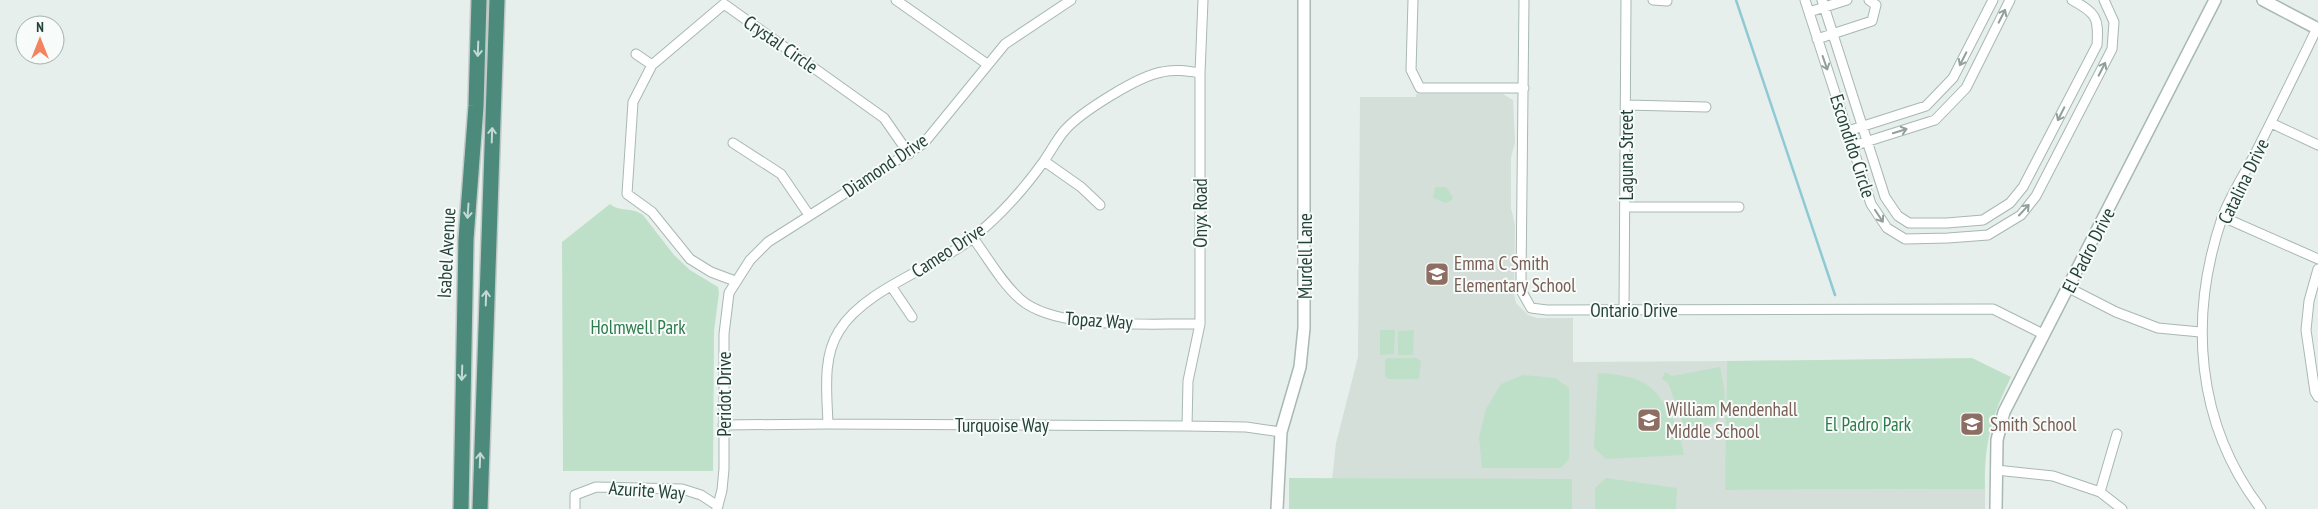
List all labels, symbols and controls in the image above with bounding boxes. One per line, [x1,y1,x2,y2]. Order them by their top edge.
one-way arrow [1998,9,2007,24]
street label: Crystal Circle [739,10,823,78]
north arrow [15,15,65,65]
text: N [36,18,44,36]
one-way arrow [473,40,482,56]
one-way arrow [1958,51,1967,66]
one-way arrow [1821,55,1830,70]
one-way arrow [2097,61,2107,76]
street label: Escondido Circle [1825,91,1881,201]
one-way arrow [2056,106,2065,121]
street label: Laguna Street [1614,109,1638,200]
one-way arrow [1891,126,1907,136]
one-way arrow [487,128,497,144]
street label: Diamond Drive [838,128,932,202]
street label: Catalina Drive [2212,134,2274,228]
street label: Onyx Road [1188,178,1212,248]
one-way arrow [463,203,473,219]
street label: El Padro Drive [2056,203,2120,297]
one-way arrow [2018,204,2030,217]
street label: Isabel Avenue [432,207,460,299]
one-way arrow [1874,209,1884,223]
street label: Murdell Lane [1293,213,1317,299]
street label: Cameo Drive [907,217,989,283]
place label: Emma C Smith Elementary School [1454,251,1576,297]
school or university icon: Emma C Smith Elementary School [1424,261,1450,287]
one-way arrow [481,290,491,306]
street label: Ontario Drive [1590,298,1678,322]
street label: Topaz Way [1064,306,1134,334]
park label: Holmwell Park [590,315,686,339]
street label: Peridot Drive [712,351,736,437]
one-way arrow [457,365,467,381]
place label: William Mendenhall Middle School [1666,397,1798,443]
school or university icon: William Mendenhall Middle School [1636,407,1662,433]
school or university icon: Smith School [1959,411,1985,437]
park label: El Padro Park [1825,412,1912,436]
place label: Smith School [1990,412,2077,436]
street label: Turquoise Way [955,413,1050,437]
one-way arrow [476,453,485,469]
street label: Azurite Way [608,475,687,505]

